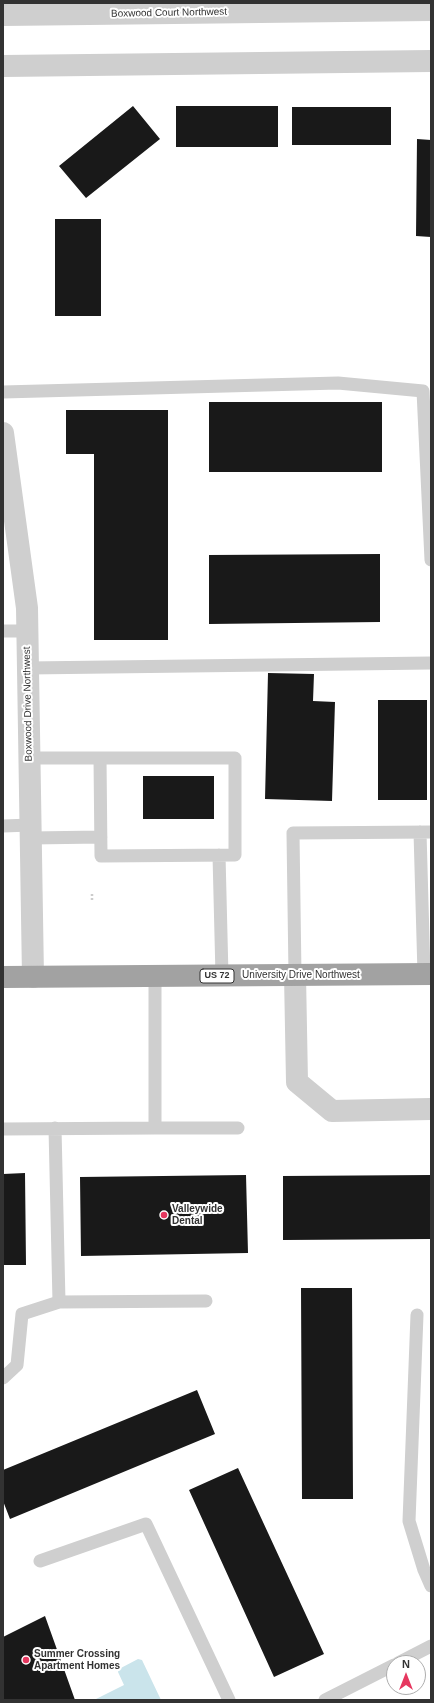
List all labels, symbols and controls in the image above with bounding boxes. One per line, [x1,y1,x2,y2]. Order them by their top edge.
street label: Boxwood Court Northwest [111,6,227,20]
street label: Boxwood Drive Northwest [21,646,35,762]
road number: US 72 [200,969,234,983]
street label: University Drive Northwest [242,969,360,981]
place label: Valleywide Dental [172,1203,223,1226]
marker: Valleywide Dental [159,1210,169,1220]
place label: Summer Crossing Apartment Homes [34,1648,120,1672]
marker: Summer Crossing Apartment Homes [21,1655,31,1665]
north arrow [386,1655,426,1695]
text: N [402,1658,410,1670]

